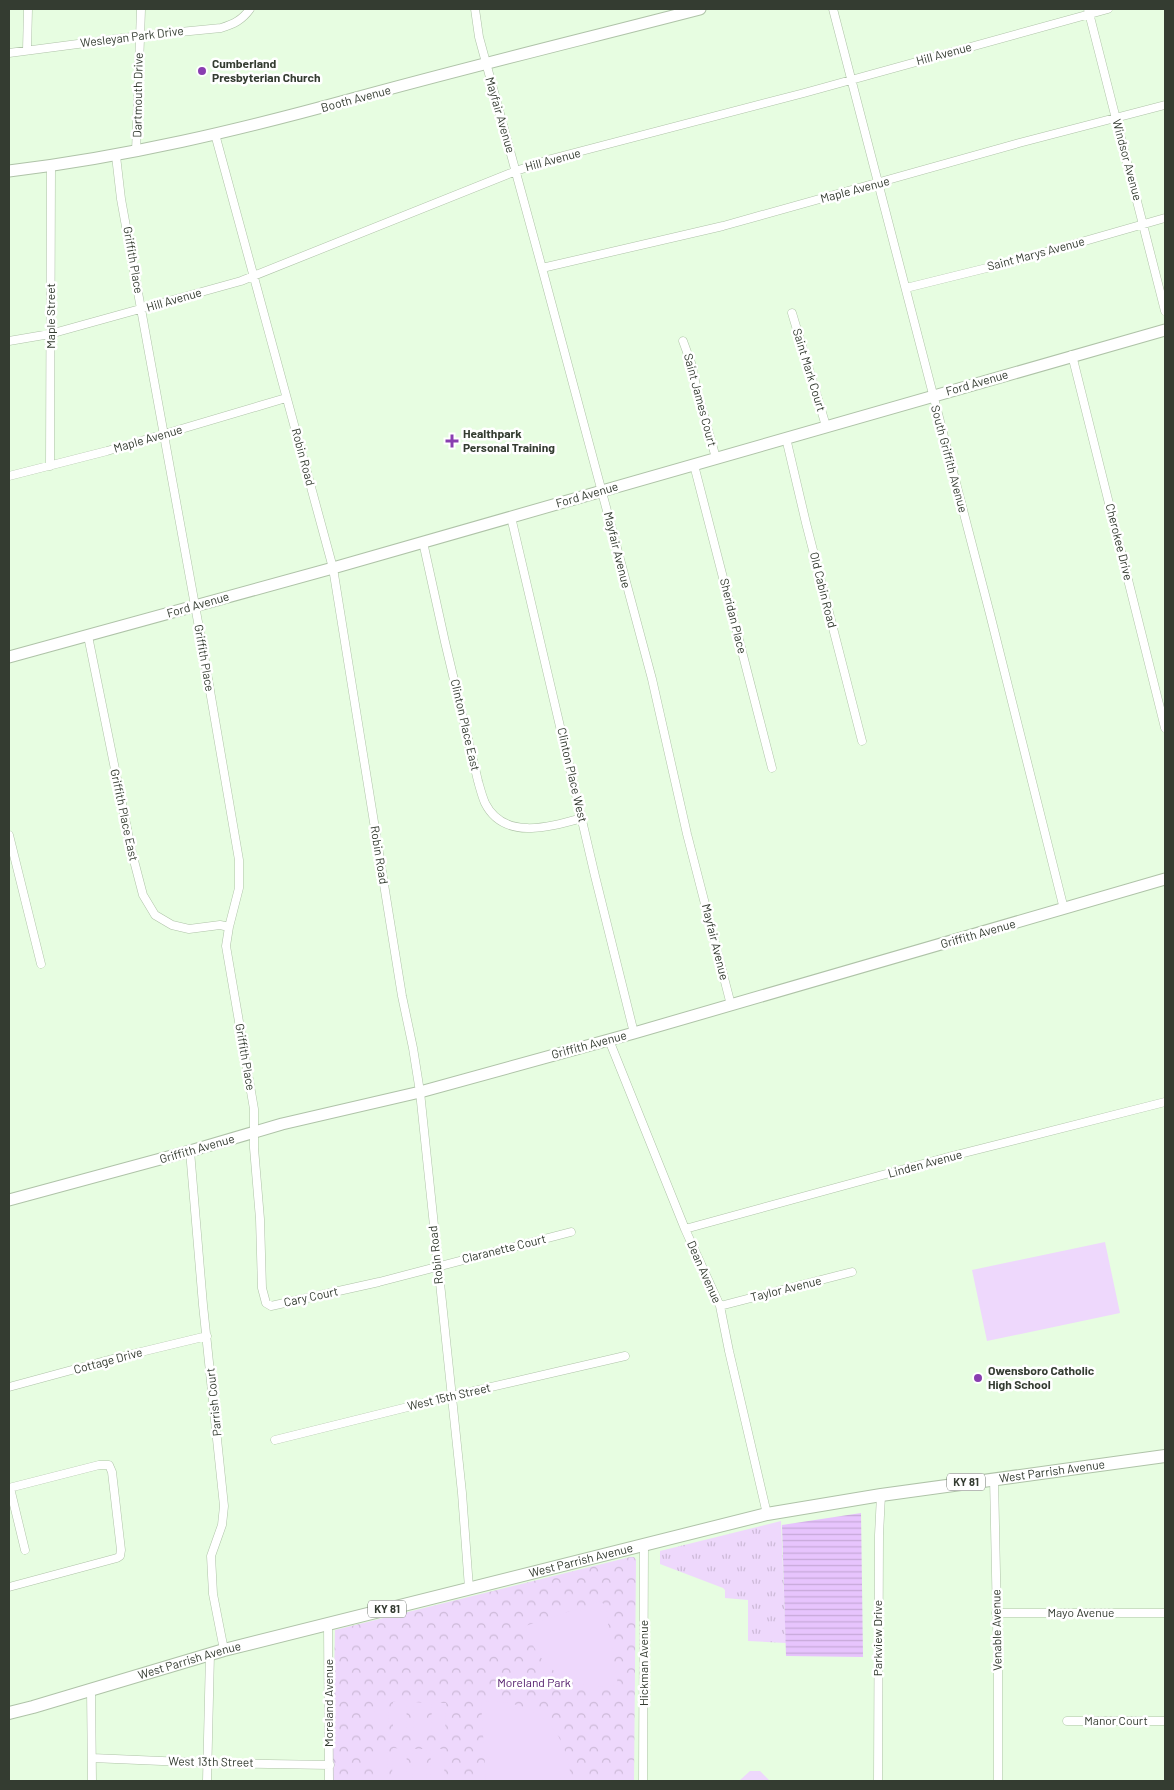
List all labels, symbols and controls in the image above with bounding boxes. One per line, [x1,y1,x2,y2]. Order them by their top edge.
street label: Wesleyan Park Drive [79,23,184,49]
street label: Hill Avenue [914,39,973,67]
street label: Dartmouth Drive [129,52,145,138]
place label: Cumberland Presbyterian Church [212,56,321,84]
marker: Cumberland Presbyterian Church [196,65,208,77]
street label: Mayfair Avenue [483,75,518,154]
street label: Booth Avenue [319,82,392,114]
street label: Windsor Avenue [1110,117,1146,202]
street label: Hill Avenue [523,145,582,173]
street label: Maple Avenue [819,173,891,205]
street label: Griffith Place [121,225,147,294]
street label: Saint Marys Avenue [985,233,1086,273]
street label: Maple Street [43,283,57,349]
street label: Hill Avenue [144,284,203,314]
street label: Saint Mark Court [791,327,829,413]
street label: Saint James Court [682,352,720,448]
street label: Ford Avenue [944,366,1010,398]
street label: South Griffith Avenue [929,403,971,514]
street label: Maple Avenue [112,422,184,455]
street label: Robin Road [290,426,318,487]
place label: Healthpark Personal Training [463,426,555,454]
marker: Healthpark Personal Training [445,434,459,448]
street label: Ford Avenue [554,478,620,510]
street label: Cherokee Drive [1104,502,1136,582]
street label: Mayfair Avenue [602,510,634,589]
street label: Old Cabin Road [808,550,840,629]
street label: Sheridan Place [718,577,750,655]
street label: Ford Avenue [165,588,231,620]
street label: Griffith Place [192,623,218,692]
street label: Clinton Place East [449,678,483,772]
street label: Clinton Place West [555,726,591,823]
street label: Griffith Place East [108,767,142,862]
street label: Robin Road [368,825,392,885]
street label: Mayfair Avenue [700,902,732,981]
street label: Griffith Avenue [939,916,1017,950]
street label: Griffith Place [233,1022,259,1091]
street label: Griffith Avenue [550,1027,628,1061]
street label: Griffith Avenue [158,1131,236,1165]
street label: Linden Avenue [886,1146,963,1180]
street label: Robin Road [425,1225,445,1285]
street label: Claranette Court [460,1231,547,1265]
street label: Dean Avenue [685,1238,725,1305]
street label: Taylor Avenue [749,1272,823,1304]
street label: Cary Court [282,1283,339,1309]
street label: Cottage Drive [72,1344,144,1376]
place label: Owensboro Catholic High School [988,1363,1095,1391]
street label: Parrish Court [202,1367,224,1437]
marker: Owensboro Catholic High School [972,1372,984,1384]
street label: West 15th Street [406,1380,492,1412]
street label: West Parrish Avenue [998,1456,1106,1485]
road number: KY 81 [947,1474,985,1490]
street label: West Parrish Avenue [527,1540,634,1579]
street label: Venable Avenue [988,1589,1004,1671]
road number: KY 81 [368,1600,406,1618]
street label: Parkview Drive [870,1600,884,1676]
street label: Mayo Avenue [1047,1605,1115,1619]
street label: Hickman Avenue [636,1620,650,1706]
street label: West Parrish Avenue [136,1638,242,1681]
street label: Moreland Avenue [321,1659,335,1747]
park label: Moreland Park [497,1675,571,1689]
street label: Manor Court [1084,1713,1148,1727]
street label: West 13th Street [168,1753,254,1769]

